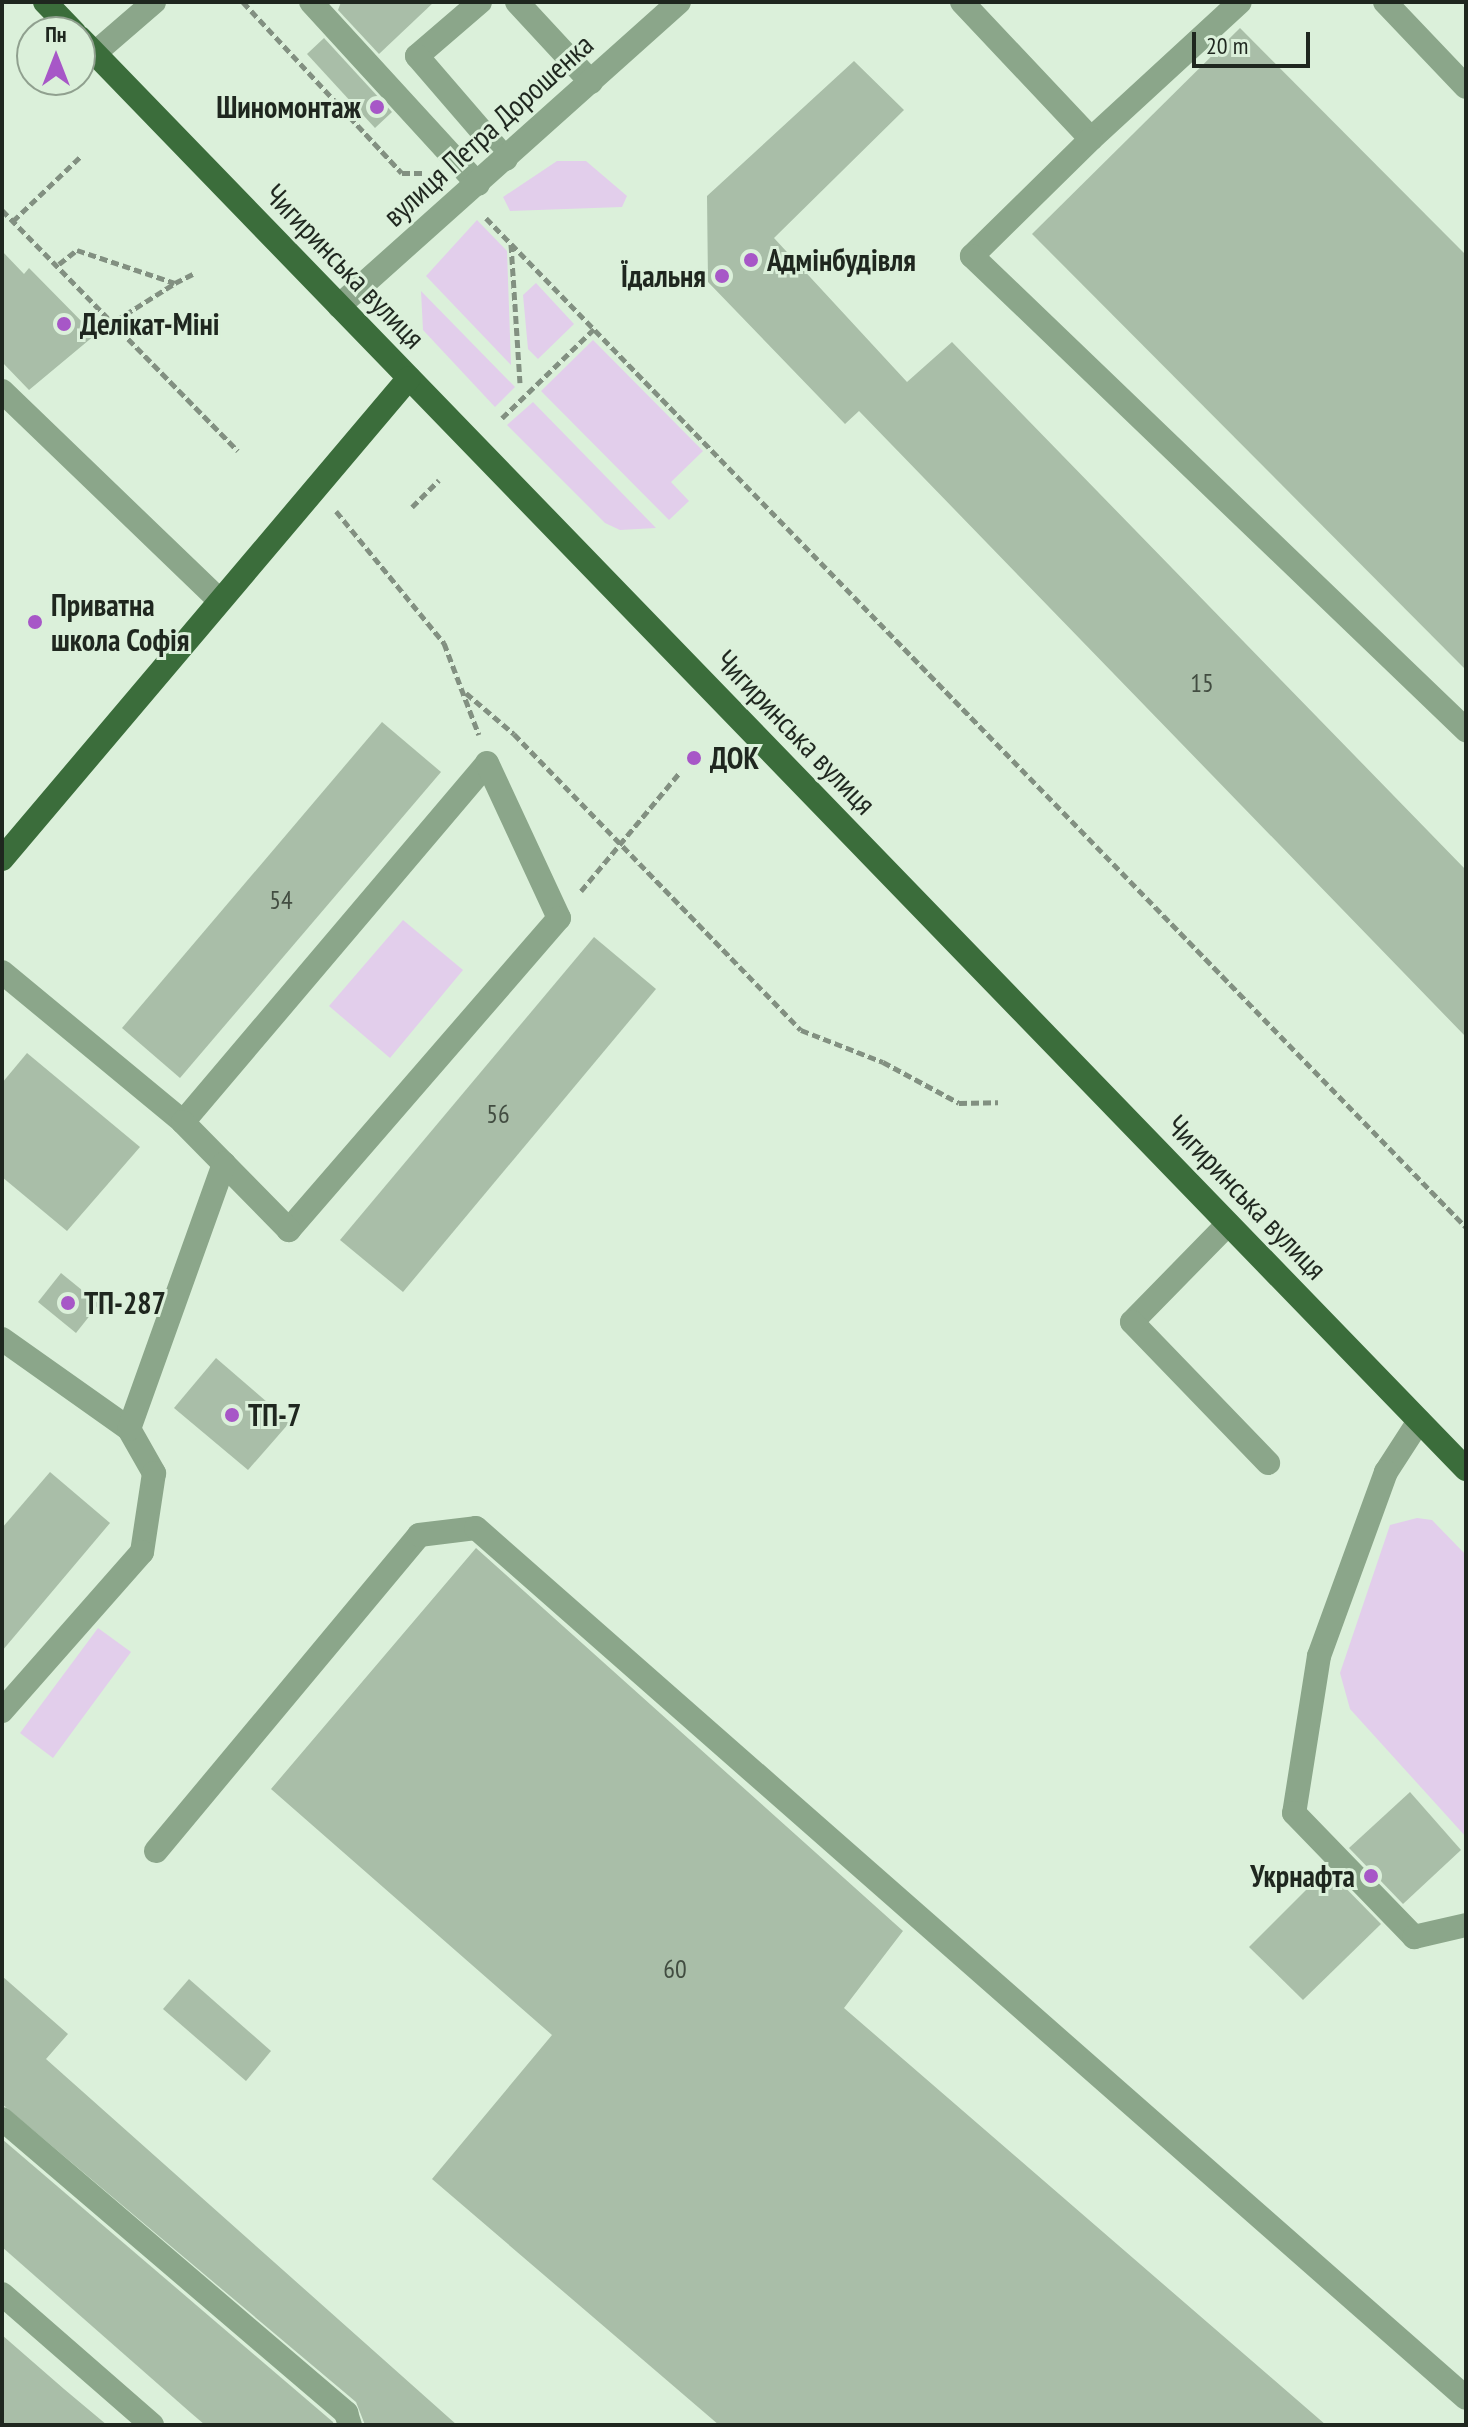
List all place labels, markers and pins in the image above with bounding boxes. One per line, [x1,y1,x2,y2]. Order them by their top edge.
place label: Шиномонтаж [216,89,361,125]
marker: Шиномонтаж [368,98,386,116]
place label: Адмінбудівля [767,242,916,278]
marker: Адмінбудівля [742,251,760,269]
place label: Їдальня [621,258,706,294]
marker: Їдальня [713,267,731,285]
place label: Делікат-Міні [80,306,220,342]
marker: Делікат-Міні [55,315,73,333]
place label: Приватна школа Софія [51,587,190,658]
marker: Приватна школа Софія [26,613,44,631]
place label: ДОК [710,740,759,776]
marker: ДОК [685,749,703,767]
place label: ТП-287 [84,1285,166,1321]
marker: ТП-287 [59,1294,77,1312]
place label: ТП-7 [248,1397,301,1433]
marker: ТП-7 [223,1406,241,1424]
place label: Укрнафта [1250,1858,1355,1894]
marker: Укрнафта [1362,1867,1380,1885]

